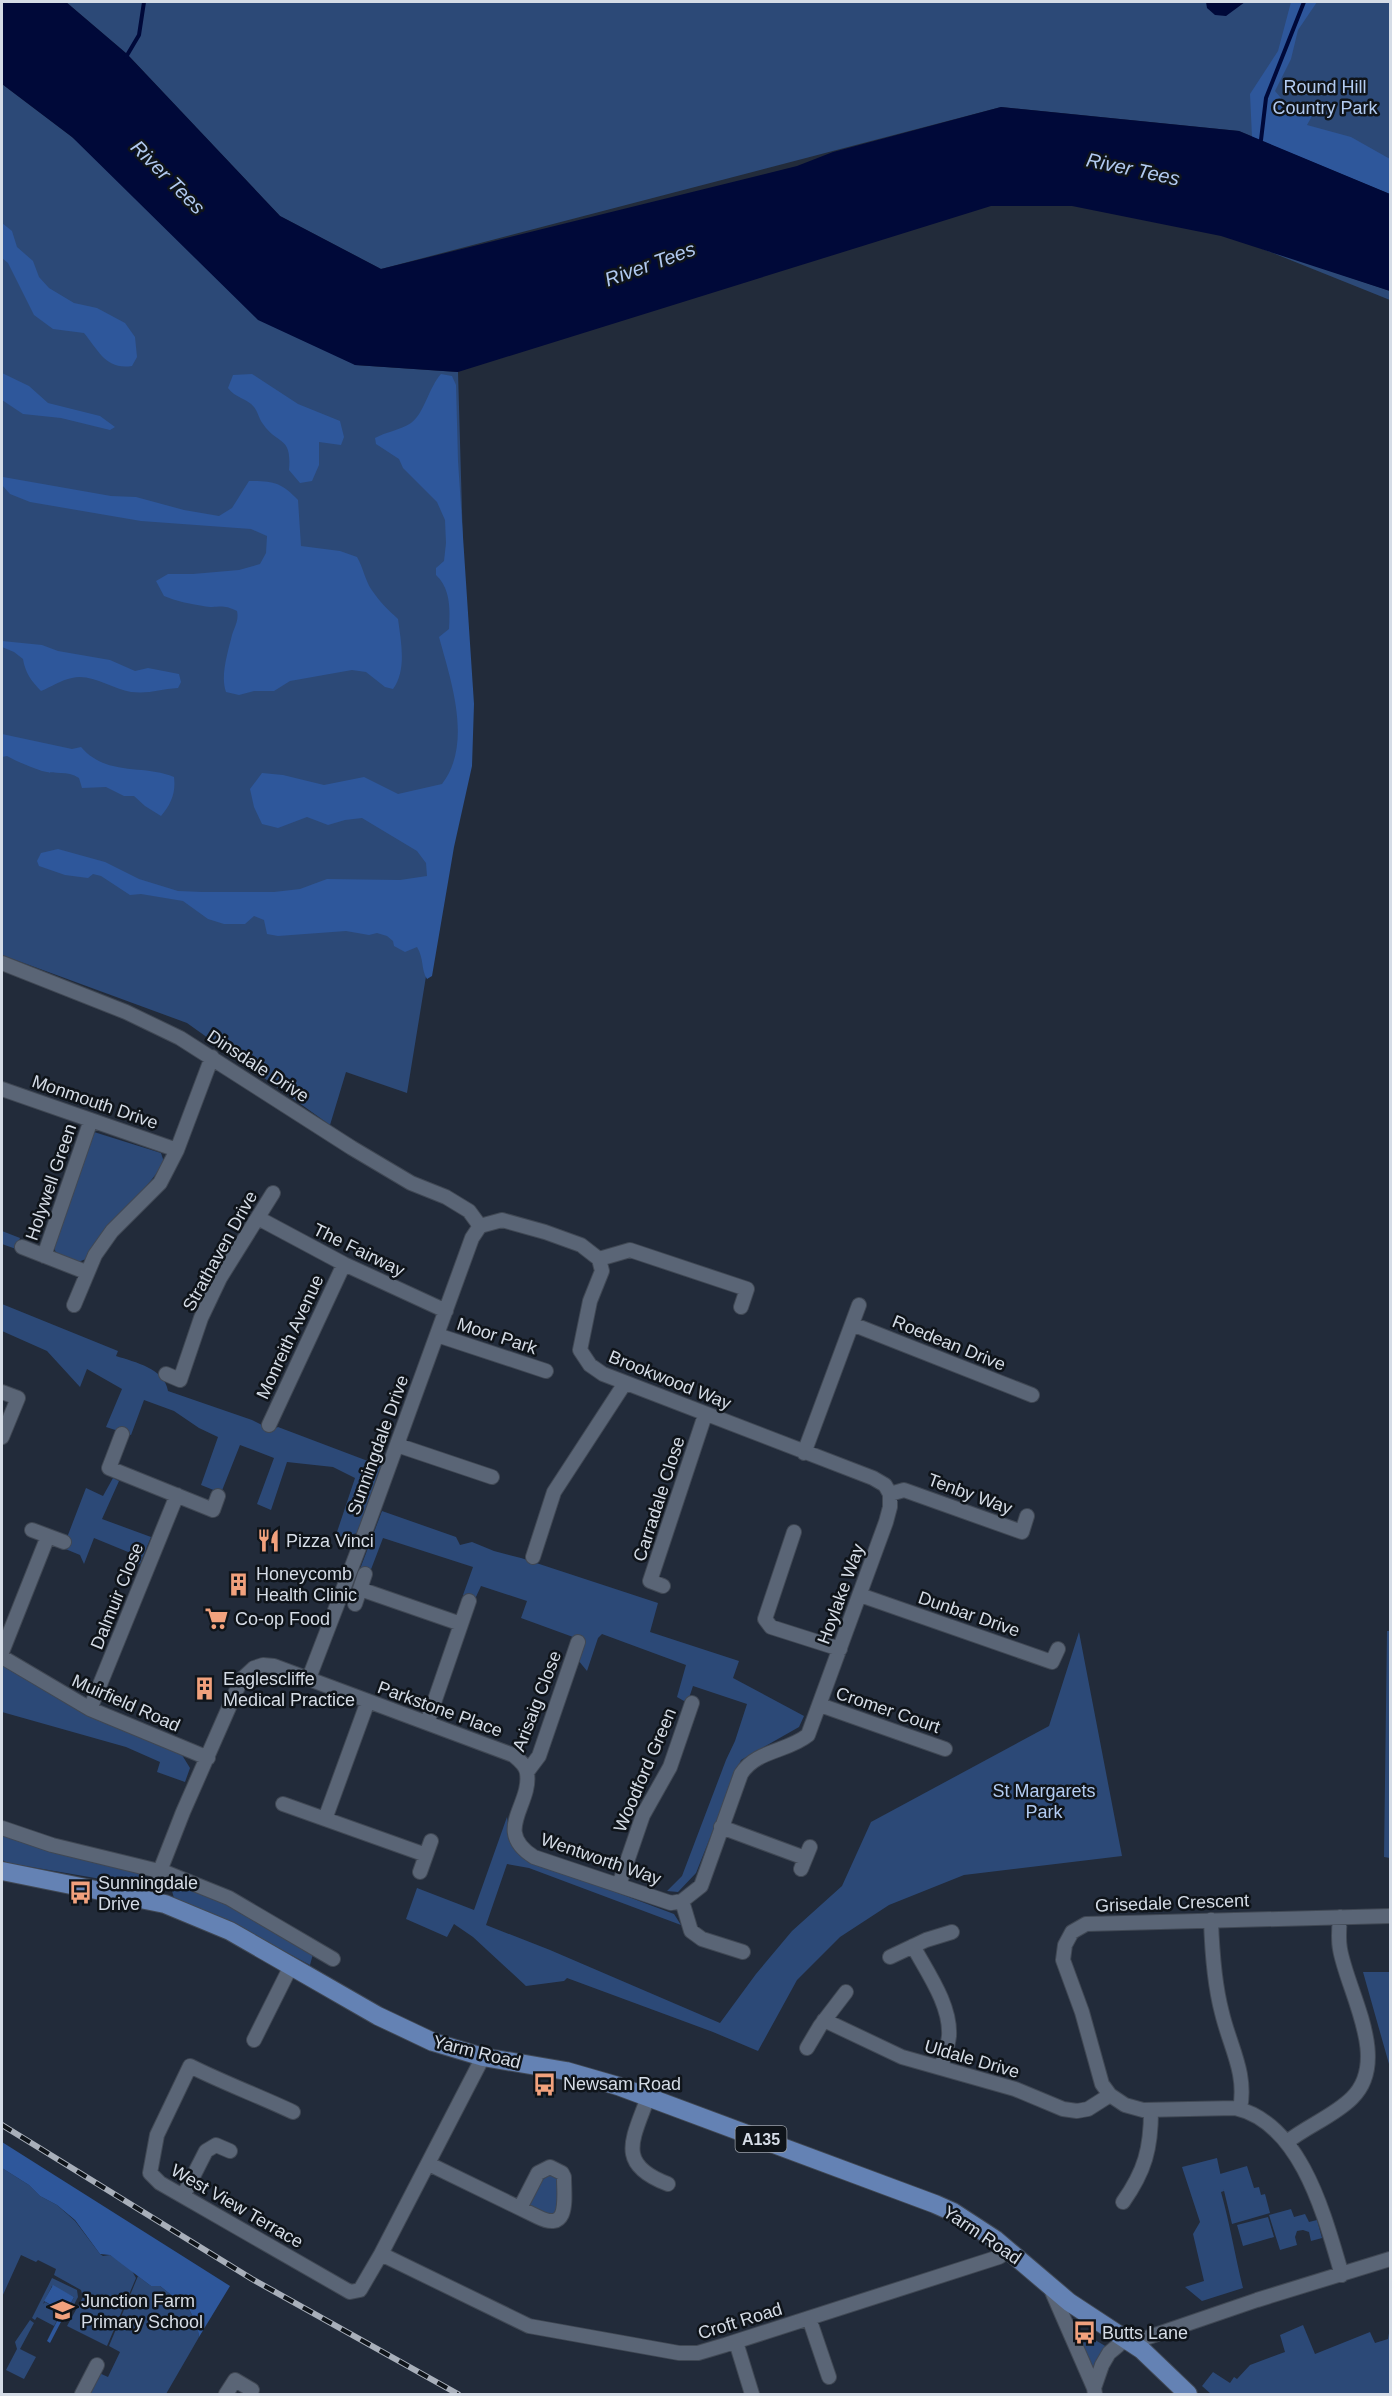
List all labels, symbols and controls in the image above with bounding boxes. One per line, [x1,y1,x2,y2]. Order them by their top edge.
park label: Round Hill Country Park [1272,77,1379,118]
water label: River Tees [127,136,209,218]
water label: River Tees [1084,148,1182,190]
water label: River Tees [602,237,698,291]
street label: Dinsdale Drive [203,1026,313,1106]
street label: Monmouth Drive [29,1071,161,1133]
street label: Holywell Green [22,1121,80,1243]
street label: Strathaven Drive [179,1188,261,1314]
street label: The Fairway [310,1219,408,1281]
street label: Monreith Avenue [252,1272,328,1402]
street label: Roedean Drive [890,1311,1008,1375]
street label: Moor Park [454,1314,541,1359]
street label: Brookwood Way [606,1346,734,1414]
street label: Sunningdale Drive [343,1372,413,1518]
street label: Carradale Close [629,1434,689,1564]
street label: Tenby Way [925,1469,1015,1519]
restaurant icon: Pizza Vinci [255,1528,281,1554]
place label: Pizza Vinci [286,1531,374,1551]
street label: Dalmuir Close [87,1540,147,1652]
street label: Hoylake Way [814,1541,868,1647]
place label: Honeycomb Health Clinic [256,1564,357,1605]
building icon: Honeycomb Health Clinic [225,1571,251,1597]
street label: Dunbar Drive [916,1587,1022,1641]
supermarket icon: Co-op Food [204,1606,230,1632]
place label: Co-op Food [235,1609,330,1629]
street label: Arisaig Close [509,1648,565,1754]
place label: Eaglescliffe Medical Practice [223,1669,355,1710]
street label: Muirfield Road [69,1670,183,1736]
building icon: Eaglescliffe Medical Practice [192,1676,218,1702]
street label: Parkstone Place [375,1677,505,1741]
street label: Cromer Court [833,1683,943,1737]
street label: Woodford Green [610,1705,680,1835]
park label: St Margarets Park [992,1781,1096,1822]
street label: Wentworth Way [538,1829,664,1889]
place label: Sunningdale Drive [98,1873,198,1914]
bus stop icon: Sunningdale Drive [67,1880,93,1906]
street label: Grisedale Crescent [1095,1890,1249,1916]
street label: Yarm Road [431,2031,523,2073]
street label: Uldale Drive [922,2036,1022,2082]
bus stop icon: Newsam Road [532,2071,558,2097]
place label: Newsam Road [563,2074,681,2094]
road number: A135 [736,2126,786,2152]
street label: West View Terrace [167,2160,307,2252]
street label: Yarm Road [939,2202,1025,2268]
place label: Junction Farm Primary School [81,2291,203,2332]
school or university icon: Junction Farm Primary School [50,2298,76,2324]
street label: Croft Road [695,2299,785,2343]
bus stop icon: Butts Lane [1071,2320,1097,2346]
place label: Butts Lane [1102,2323,1188,2343]

